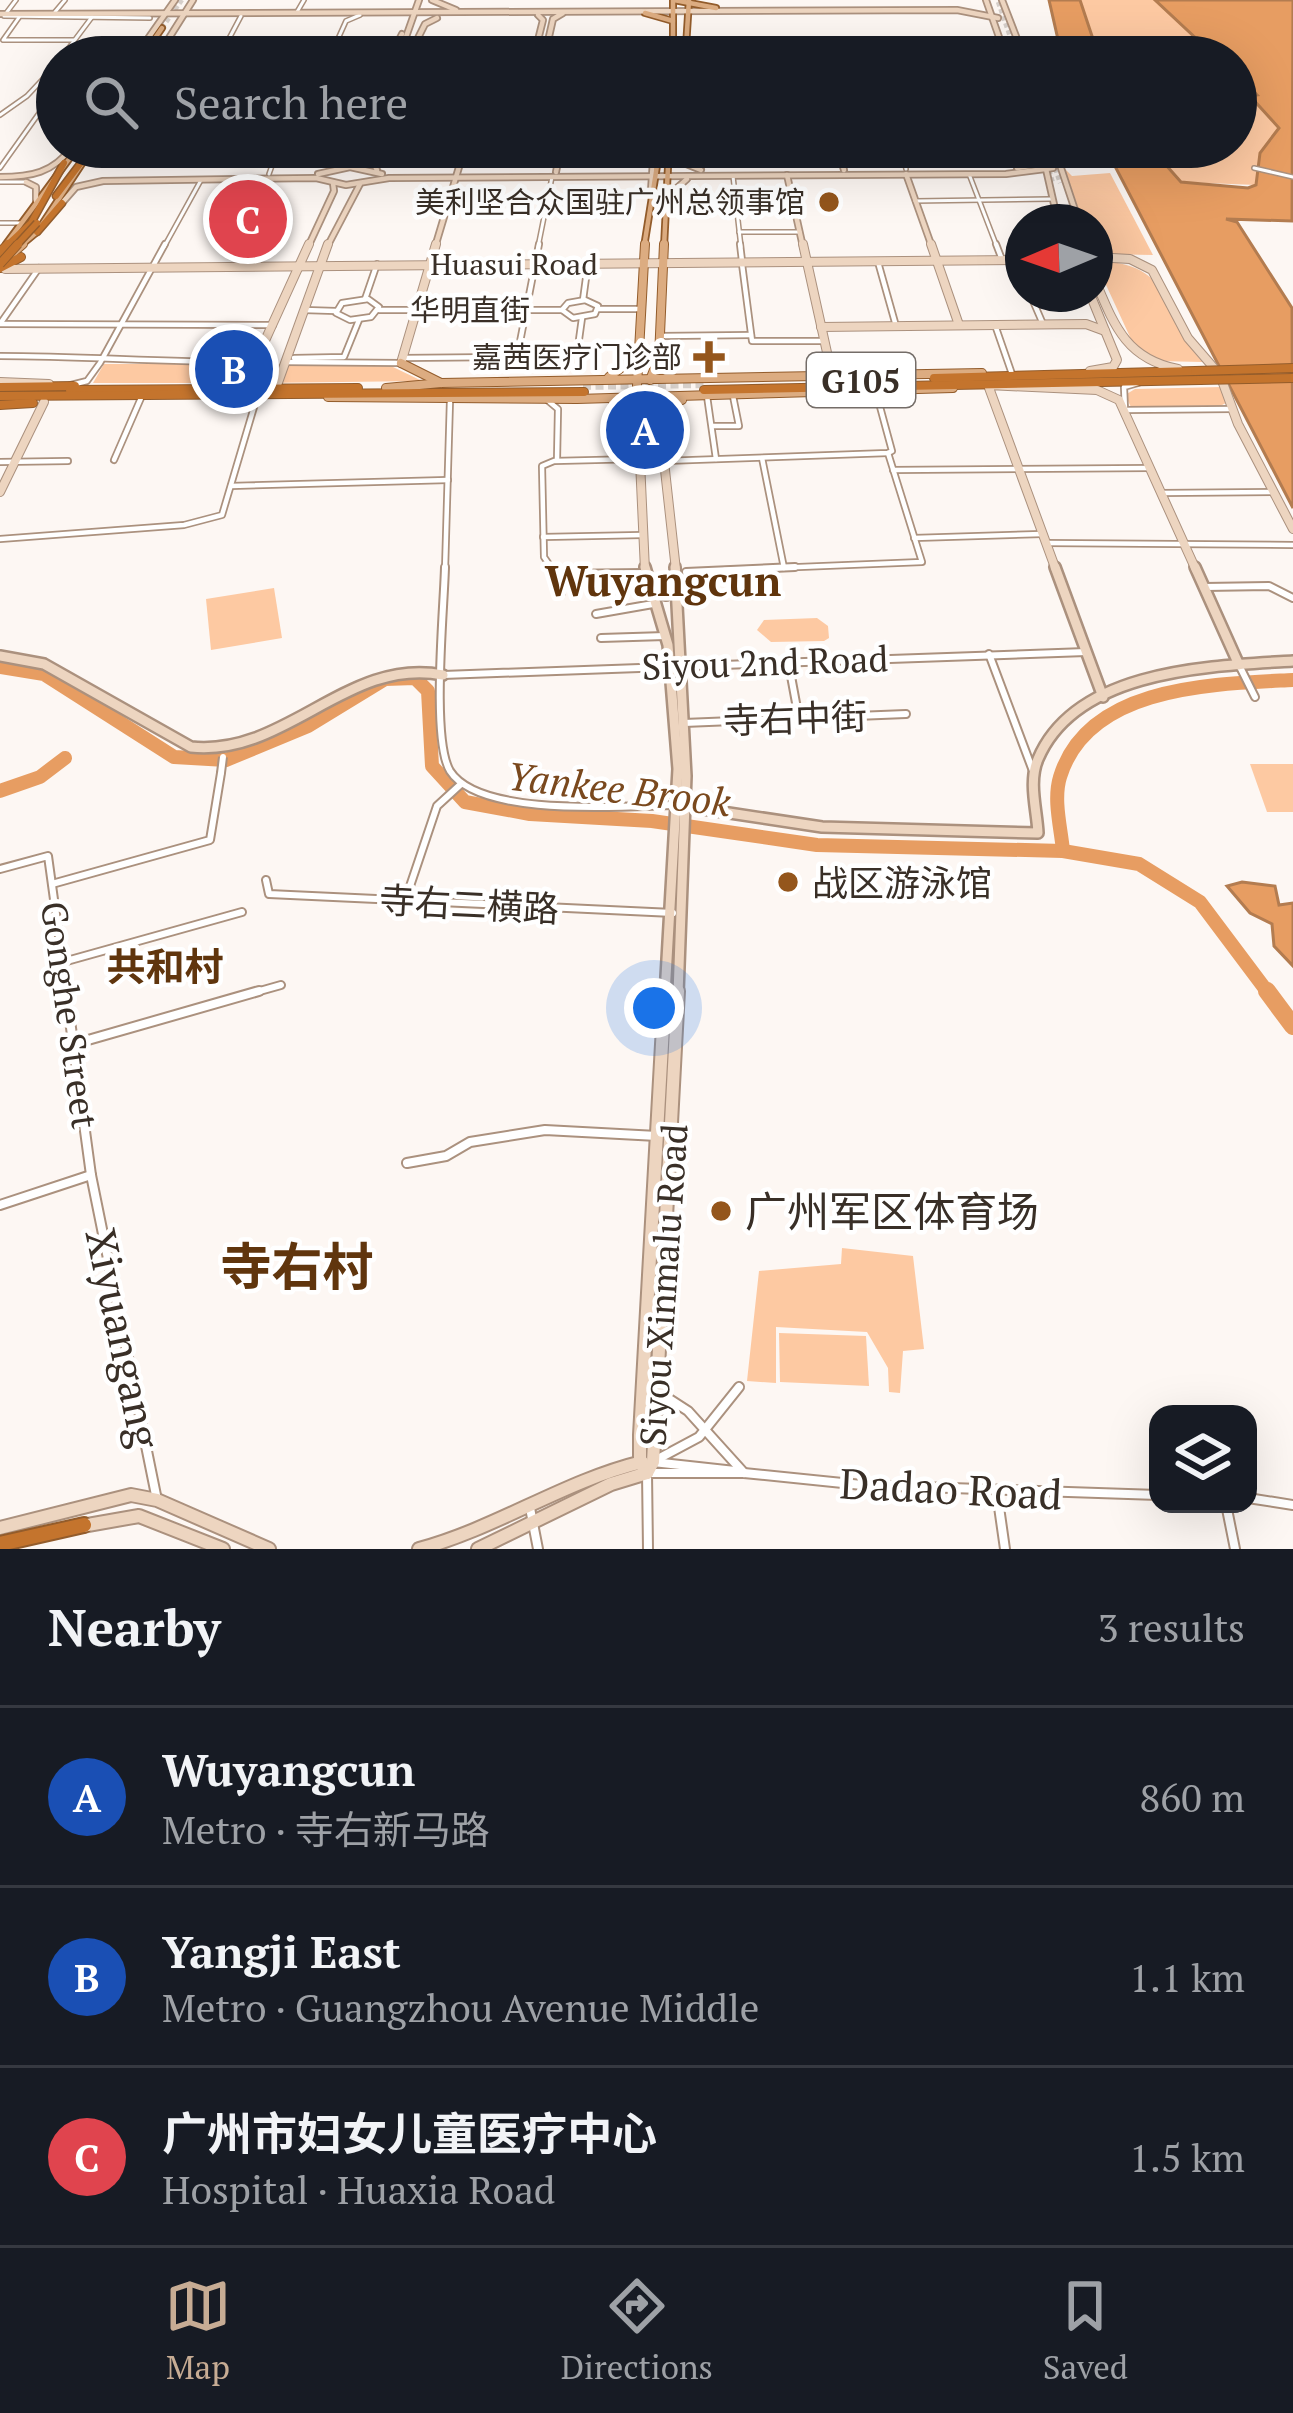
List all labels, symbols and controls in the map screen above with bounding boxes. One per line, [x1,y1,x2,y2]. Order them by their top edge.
search box [36,36,1257,168]
icon: search [78,69,144,135]
text: Search here [174,72,408,132]
pin: C [209,174,287,264]
place label: 美利坚合众国驻广州总领事馆 [415,182,805,222]
marker: 美利坚合众国驻广州总领事馆 [816,189,842,215]
north arrow [1005,204,1113,312]
street label: Huasui Road [430,244,598,284]
street label: 华明直街 [410,290,530,330]
pin: B [195,324,273,414]
place label: 嘉茜医疗门诊部 [472,337,682,377]
marker: 嘉茜医疗门诊部 [693,341,725,373]
road number: G105 [807,353,915,407]
pin: A [606,385,684,475]
district label: Wuyangcun [545,552,781,608]
street label: Siyou 2nd Road [641,634,889,690]
street label: 寺右中街 [722,692,868,744]
water label: Yankee Brook [504,749,734,828]
place label: 战区游泳馆 [812,859,992,906]
marker: 战区游泳馆 [775,869,801,895]
street label: 寺右二横路 [378,876,560,932]
street label: Gonghe Street [31,898,109,1132]
district label: 共和村 [106,940,224,992]
your location [624,978,684,1038]
street label: Siyou Xinmalu Road [628,1122,698,1448]
place label: 广州军区体育场 [745,1183,1039,1239]
marker: 广州军区体育场 [708,1198,734,1224]
street label: Xiyuangang [73,1223,175,1454]
district label: 寺右村 [220,1232,374,1300]
map controls [1149,1405,1257,1513]
button: layers [1149,1405,1257,1513]
street label: Dadao Road [838,1454,1064,1522]
text: Nearby [48,1593,221,1661]
text: 3 results [1098,1601,1245,1653]
text: Wuyangcun [162,1739,415,1799]
text: A [73,1771,101,1823]
text: 860 m [1140,1771,1245,1823]
text: Metro · 寺右新马路 [162,1803,490,1855]
text: Yangji East [162,1921,401,1981]
text: B [74,1951,100,2003]
text: 1.1 km [1129,1951,1245,2003]
text: Metro · Guangzhou Avenue Middle [162,1981,759,2033]
text: 广州市妇女儿童医疗中心 [162,2103,657,2163]
text: C [74,2131,100,2183]
text: 1.5 km [1129,2131,1245,2183]
text: Hospital · Huaxia Road [162,2163,556,2215]
tab: Map [165,2273,231,2388]
tab: Directions [561,2273,713,2388]
tab: Saved [1043,2273,1128,2388]

